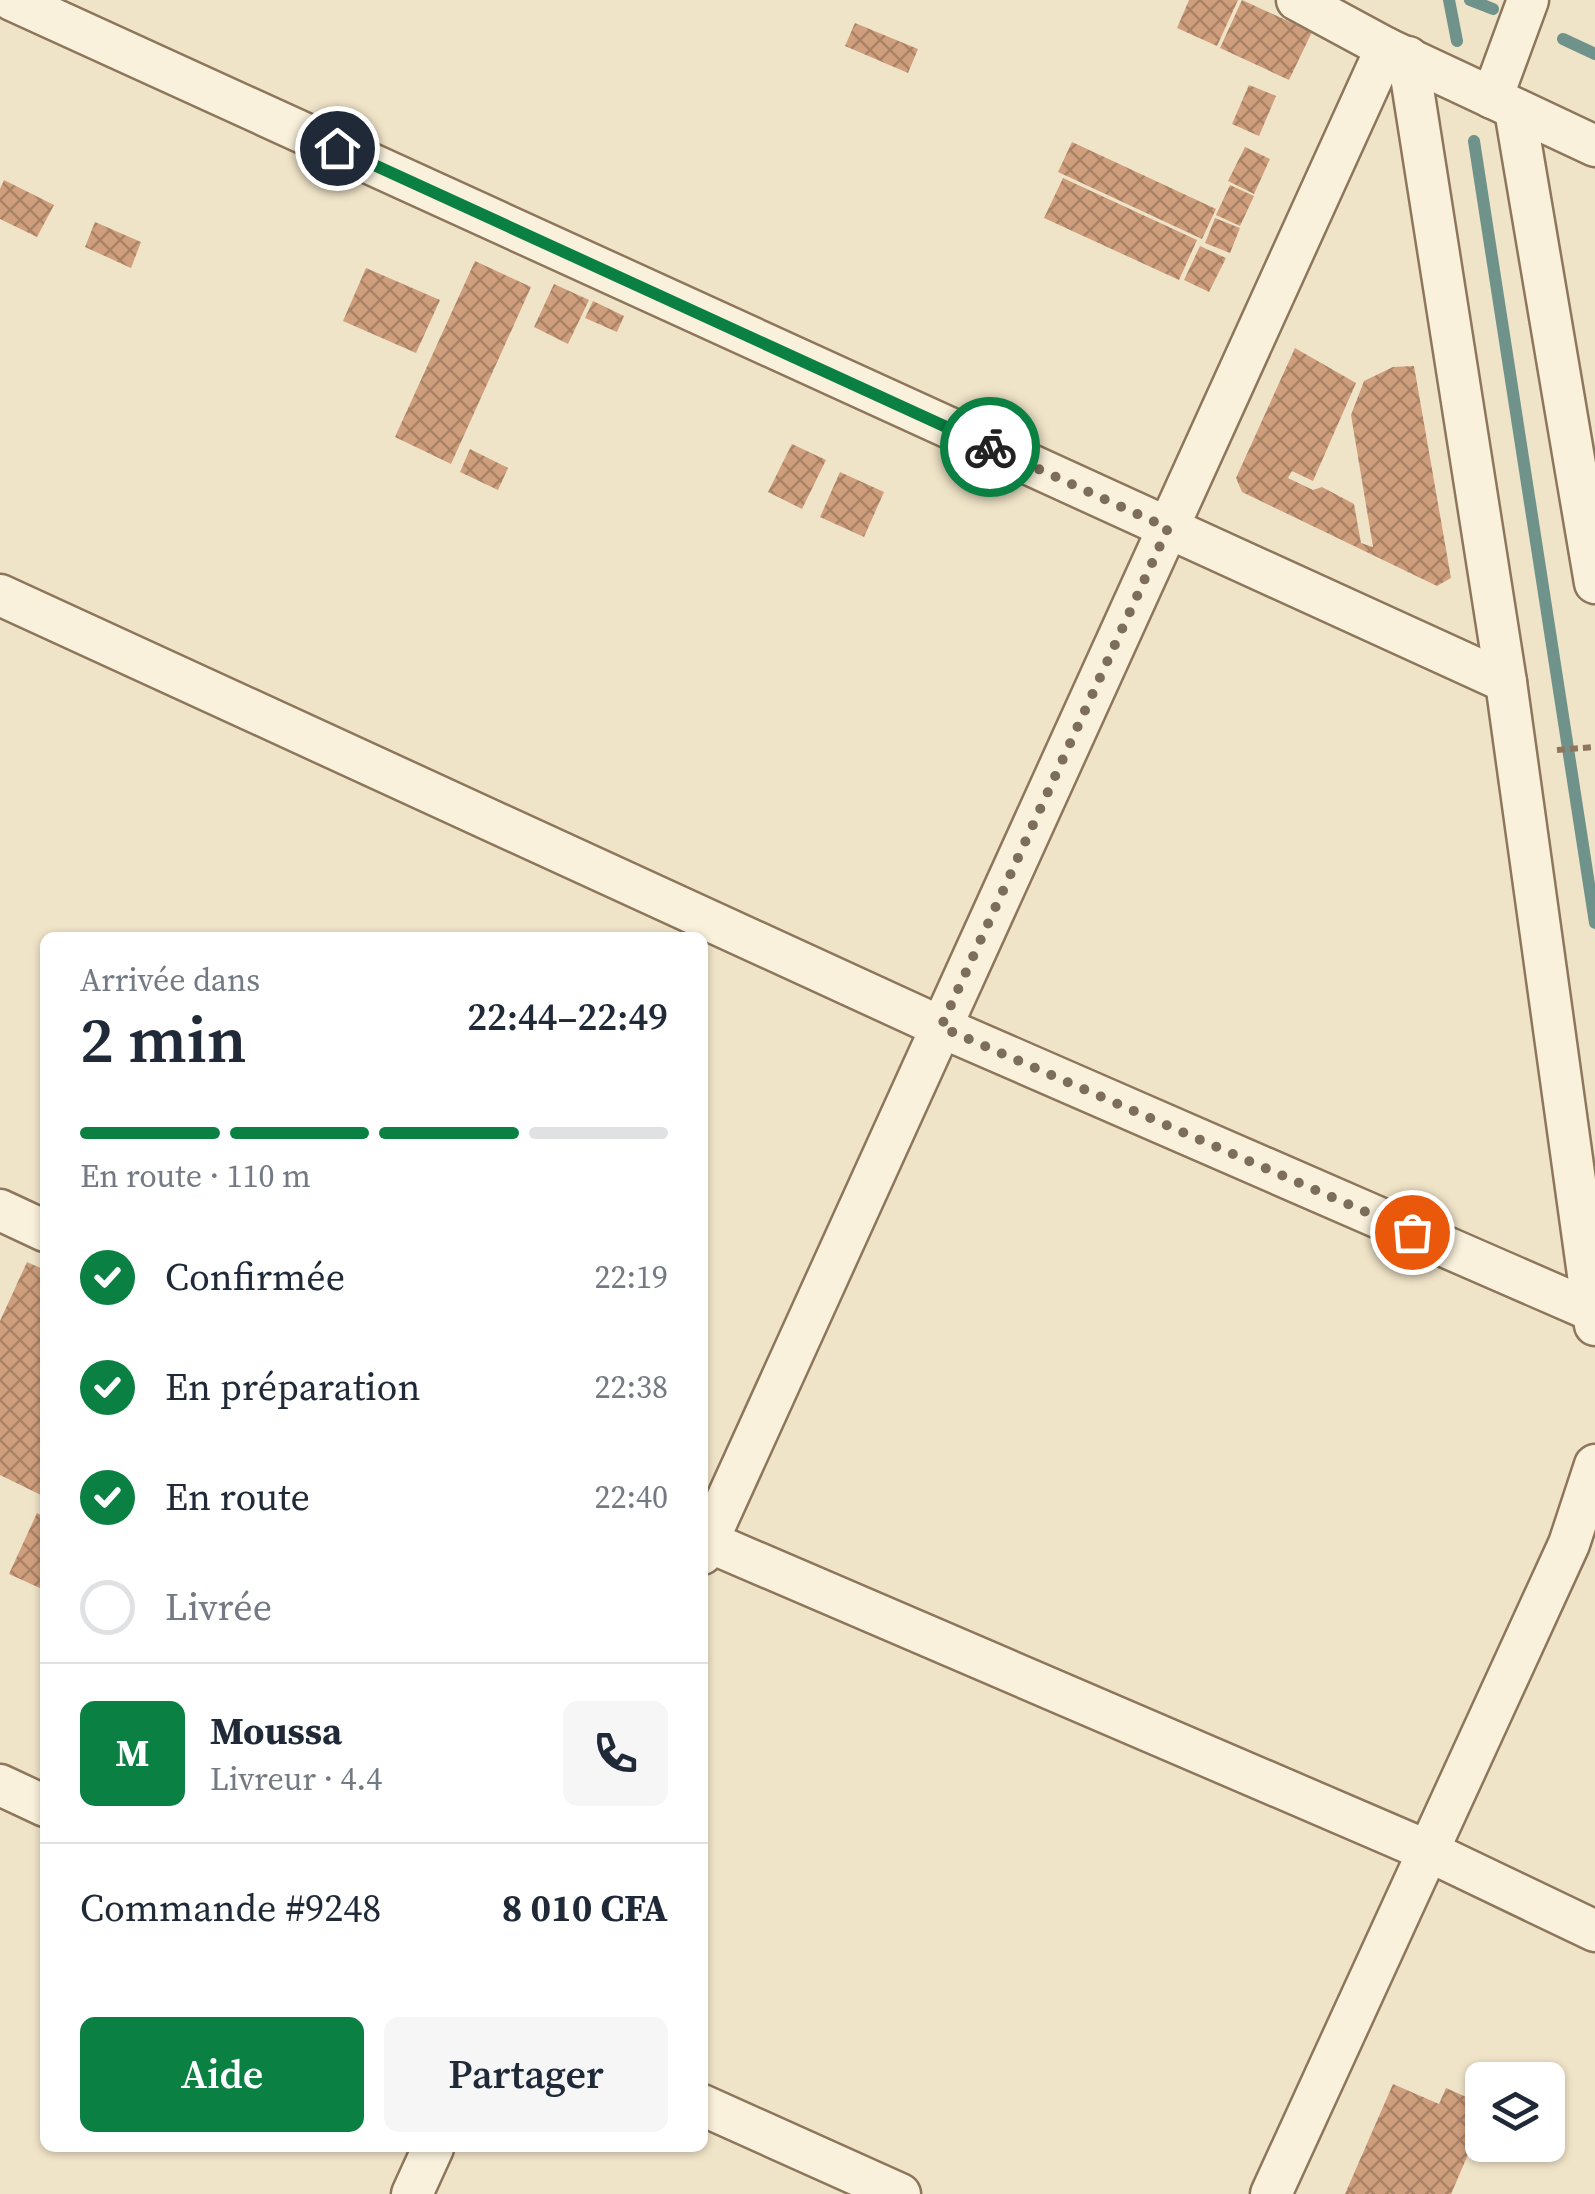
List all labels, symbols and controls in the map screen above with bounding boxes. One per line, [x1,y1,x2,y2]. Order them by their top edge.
pin [295,106,380,191]
icon: home [310,121,365,176]
courier [940,397,1040,497]
icon: bike [963,420,1018,475]
text: Arrivée dans [80,958,260,1002]
text: 22:44–22:49 [467,991,668,1043]
text: 2 min [80,995,247,1084]
text: En route · 110 m [80,1154,311,1198]
pin [1370,1190,1455,1275]
icon: bag [1385,1205,1440,1260]
icon: check [80,1250,135,1305]
text: Confirmée [165,1251,345,1303]
text: 22:19 [594,1255,668,1299]
icon: check [80,1360,135,1415]
text: En préparation [165,1361,421,1413]
text: 22:38 [594,1365,668,1409]
icon: check [80,1470,135,1525]
text: En route [165,1471,310,1523]
text: 22:40 [594,1475,668,1519]
text: Livrée [165,1581,272,1633]
button: phone [563,1701,668,1806]
text: Moussa [210,1705,342,1757]
text: M [115,1727,150,1779]
text: Livreur · 4.4 [210,1757,382,1801]
text: Commande #9248 [80,1882,381,1934]
text: 8 010 CFA [502,1882,668,1934]
button: Aide [80,2017,364,2132]
button: Partager [384,2017,668,2132]
map controls [1465,2062,1565,2162]
button: layers [1465,2062,1565,2162]

